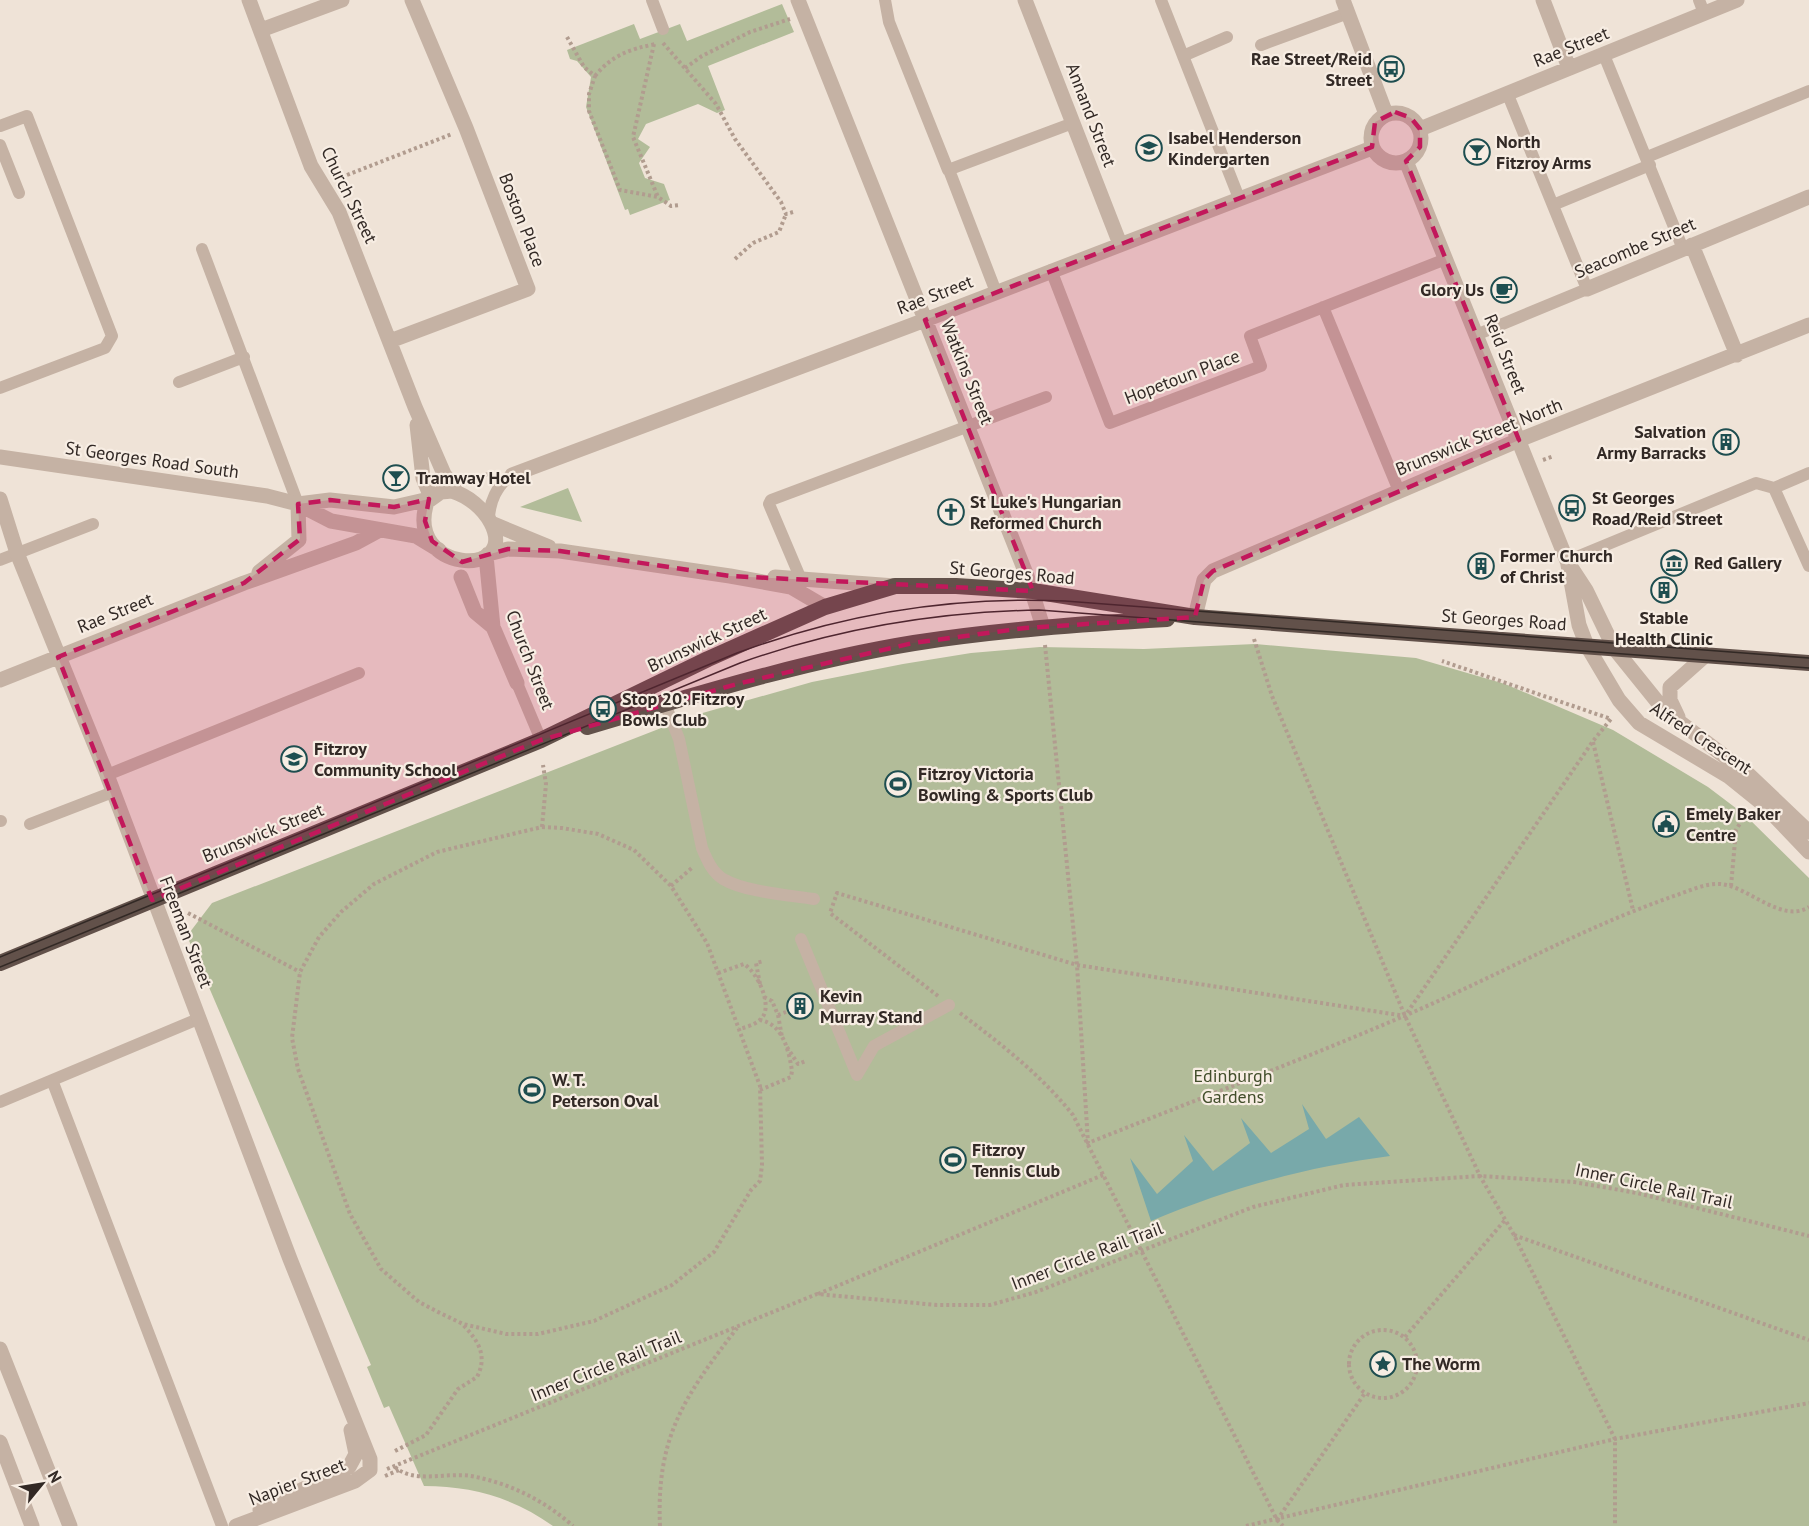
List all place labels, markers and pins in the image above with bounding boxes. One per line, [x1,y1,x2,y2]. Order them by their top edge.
place label: Rae Street/Reid Street [1251,47,1373,91]
bus stop icon: Rae Street/Reid Street [1376,54,1406,84]
place label: Isabel Henderson Kindergarten [1168,126,1301,170]
place label: North Fitzroy Arms [1496,130,1592,174]
school or university icon: Isabel Henderson Kindergarten [1134,133,1164,163]
bar icon: North Fitzroy Arms [1462,137,1492,167]
cafe icon: Glory Us [1489,275,1519,305]
place label: Glory Us [1420,278,1484,301]
place label: Salvation Army Barracks [1596,420,1706,464]
building icon: Salvation Army Barracks [1711,427,1741,457]
bar icon: Tramway Hotel [381,463,411,493]
place label: Tramway Hotel [416,466,531,489]
place label: St Georges Road/Reid Street [1592,486,1723,530]
place label: St Luke's Hungarian Reformed Church [970,490,1121,534]
bus stop icon: St Georges Road/Reid Street [1557,493,1587,523]
church icon: St Luke's Hungarian Reformed Church [936,497,966,527]
place label: Former Church of Christ [1500,544,1613,588]
museum icon: Red Gallery [1659,548,1689,578]
building icon: Former Church of Christ [1466,551,1496,581]
place label: Red Gallery [1694,551,1782,574]
building icon: Stable Health Clinic [1649,575,1679,605]
place label: Stable Health Clinic [1615,606,1713,650]
place label: Stop 20: Fitzroy Bowls Club [622,687,745,731]
bus stop icon: Stop 20: Fitzroy Bowls Club [588,694,618,724]
place label: Fitzroy Community School [314,737,457,781]
school or university icon: Fitzroy Community School [279,744,309,774]
place label: Fitzroy Victoria Bowling & Sports Club [918,762,1093,806]
sports icon: Fitzroy Victoria Bowling & Sports Club [883,769,913,799]
place label: Emely Baker Centre [1686,802,1781,846]
public building icon: Emely Baker Centre [1651,809,1681,839]
place label: Kevin Murray Stand [820,984,922,1028]
building icon: Kevin Murray Stand [785,991,815,1021]
place label: W. T. Peterson Oval [552,1068,659,1112]
sports icon: W. T. Peterson Oval [517,1075,547,1105]
place label: Fitzroy Tennis Club [972,1138,1060,1182]
sports icon: Fitzroy Tennis Club [938,1145,968,1175]
place icon: The Worm [1368,1349,1398,1379]
place label: The Worm [1402,1352,1480,1375]

